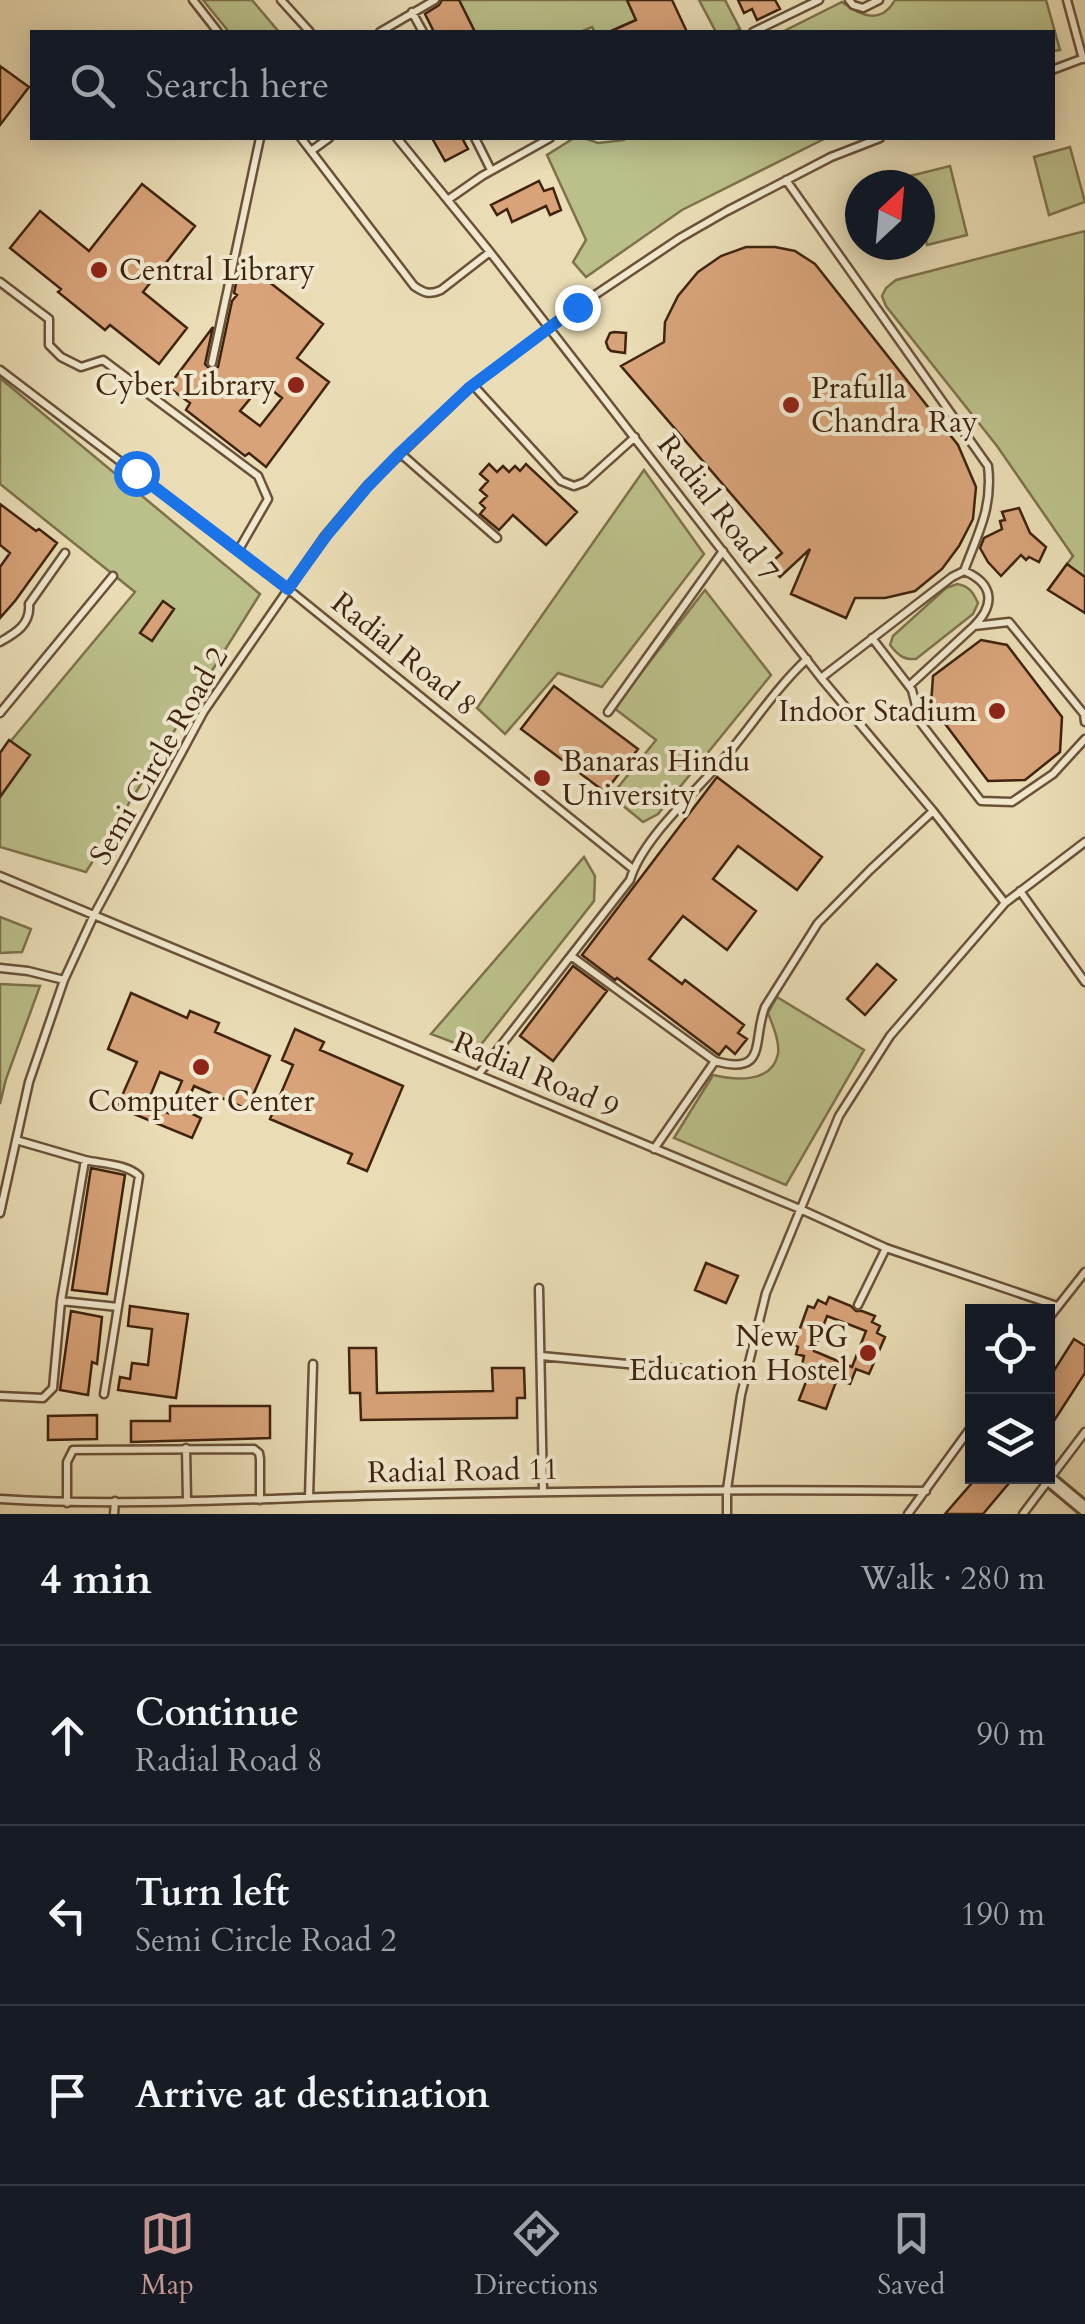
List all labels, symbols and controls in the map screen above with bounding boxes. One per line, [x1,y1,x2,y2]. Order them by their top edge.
search box [30,30,1055,140]
icon: search [65,58,120,113]
text: Search here [145,59,329,111]
north arrow [845,170,935,260]
place label: Central Library [119,250,315,291]
marker: Central Library [88,259,110,281]
route end [555,285,601,331]
place label: Cyber Library [95,365,276,406]
place label: Prafulla Chandra Ray [811,368,978,443]
marker: Cyber Library [285,374,307,396]
marker: Prafulla Chandra Ray [780,394,802,416]
street label: Radial Road 7 [648,426,788,590]
route start [114,451,160,497]
street label: Radial Road 8 [323,583,485,725]
street label: Semi Circle Road 2 [80,640,238,872]
place label: Indoor Stadium [779,691,978,732]
marker: Indoor Stadium [986,700,1008,722]
place label: Banaras Hindu University [562,741,750,816]
marker: Banaras Hindu University [531,767,553,789]
street label: Radial Road 9 [447,1022,625,1128]
marker: Computer Center [190,1056,212,1078]
place label: Computer Center [88,1081,314,1122]
map controls [965,1304,1055,1484]
button: locate [965,1304,1055,1394]
place label: New PG Education Hostel [629,1316,848,1391]
marker: New PG Education Hostel [857,1342,879,1364]
button: layers [965,1394,1055,1484]
street label: Radial Road 11 [367,1449,559,1493]
text: 4 min [40,1551,152,1608]
text: Walk · 280 m [860,1557,1045,1601]
text: Continue [135,1687,299,1739]
icon: ahead [40,1708,95,1763]
text: 90 m [977,1713,1045,1757]
text: Radial Road 8 [135,1739,323,1783]
text: Turn left [135,1867,289,1919]
icon: left [40,1888,95,1943]
text: 190 m [960,1893,1045,1937]
text: Semi Circle Road 2 [135,1919,397,1963]
icon: arrive [40,2068,95,2123]
text: Arrive at destination [135,2069,490,2121]
tab: Map [140,2206,195,2304]
tab: Directions [474,2206,598,2304]
tab: Saved [877,2206,945,2304]

